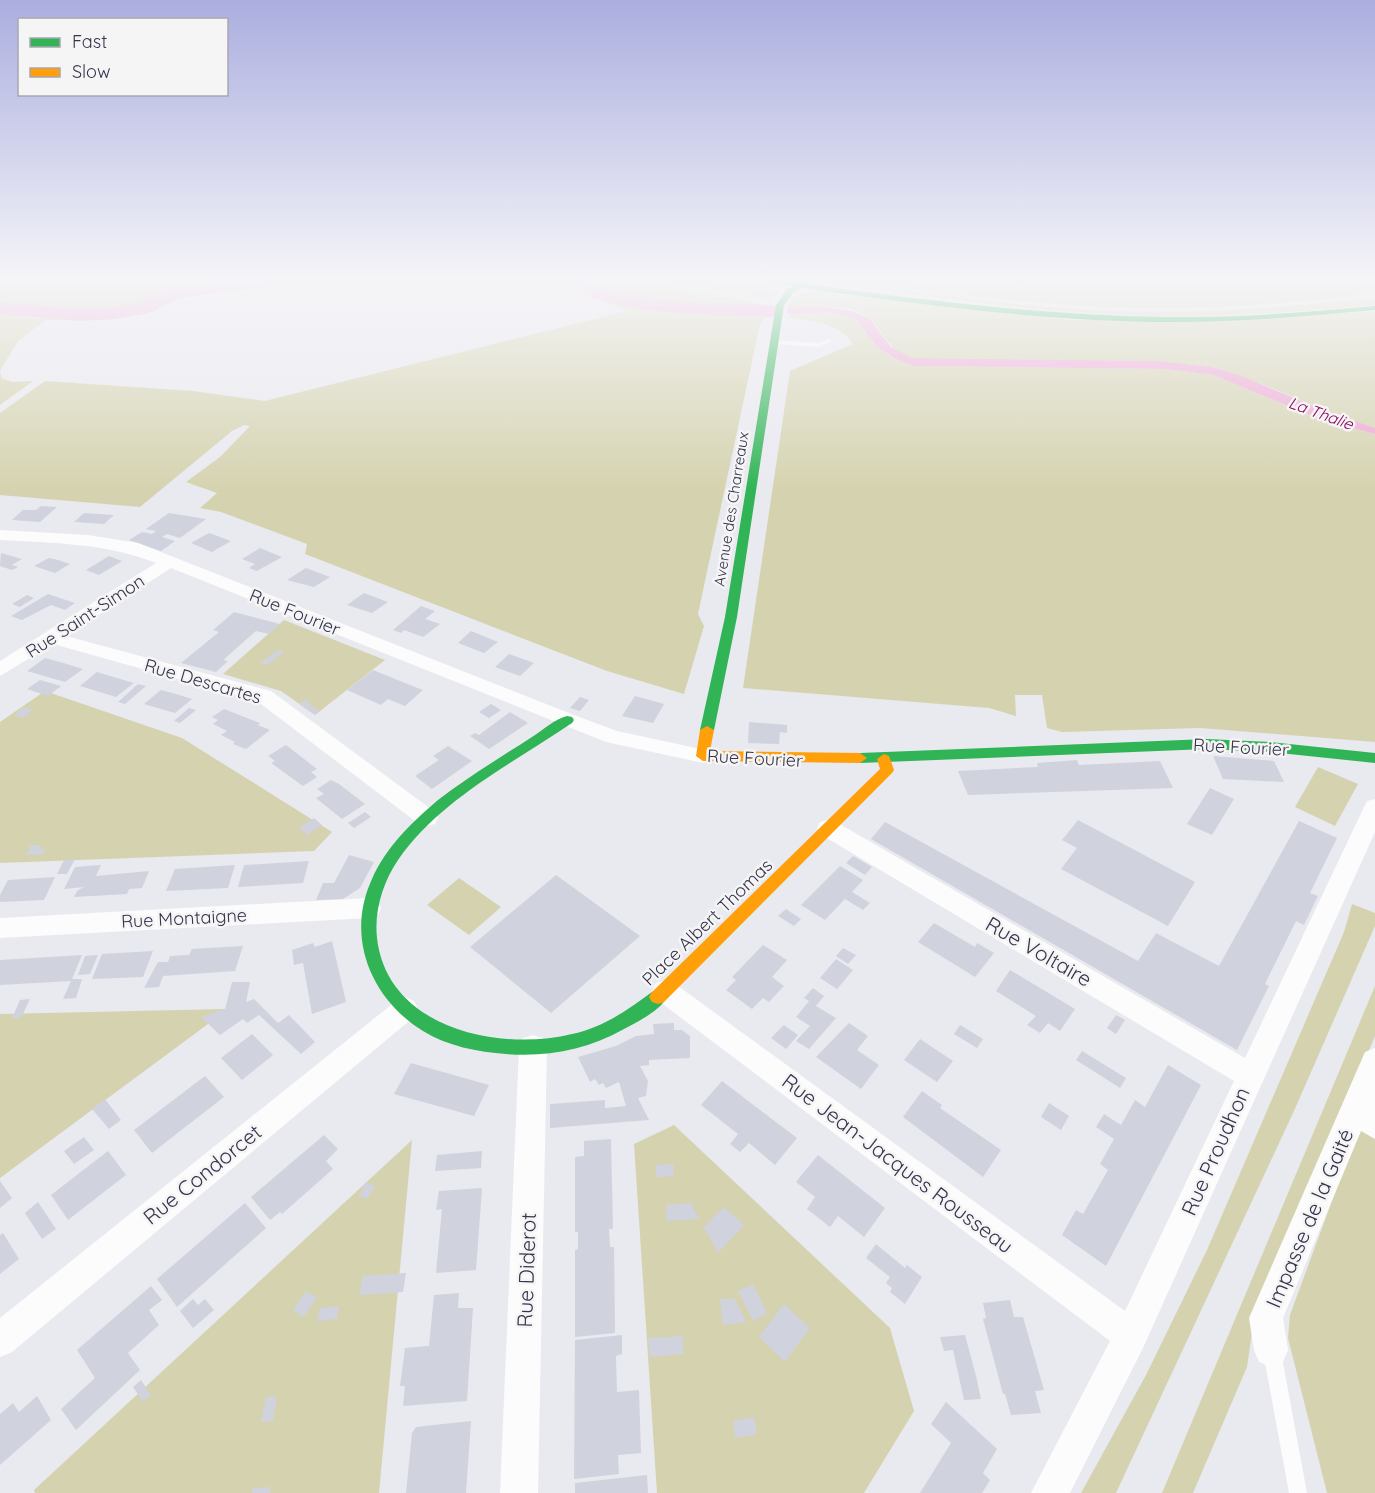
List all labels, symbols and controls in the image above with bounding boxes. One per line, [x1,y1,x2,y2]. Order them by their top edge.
legend [18,18,228,96]
text: Fast [72,30,107,53]
text: Slow [72,60,110,83]
water label: La Thalie [1286,392,1357,434]
street label: Avenue des Charreaux [709,430,753,588]
street label: Rue Saint-Simon [21,569,149,663]
street label: Rue Fourier [246,583,344,641]
street label: Rue Descartes [142,653,264,709]
street label: Rue Fourier [1192,733,1290,761]
street label: Rue Fourier [706,744,804,772]
street label: Place Albert Thomas [637,854,777,990]
street label: Rue Montaigne [120,903,248,933]
street label: Rue Voltaire [981,910,1097,992]
street label: Rue Jean-Jacques Rousseau [777,1067,1019,1259]
street label: Rue Proudhon [1175,1083,1255,1219]
street label: Rue Condorcet [138,1118,266,1230]
street label: Impasse de la Gaité [1260,1125,1358,1311]
street label: Rue Diderot [511,1212,541,1328]

